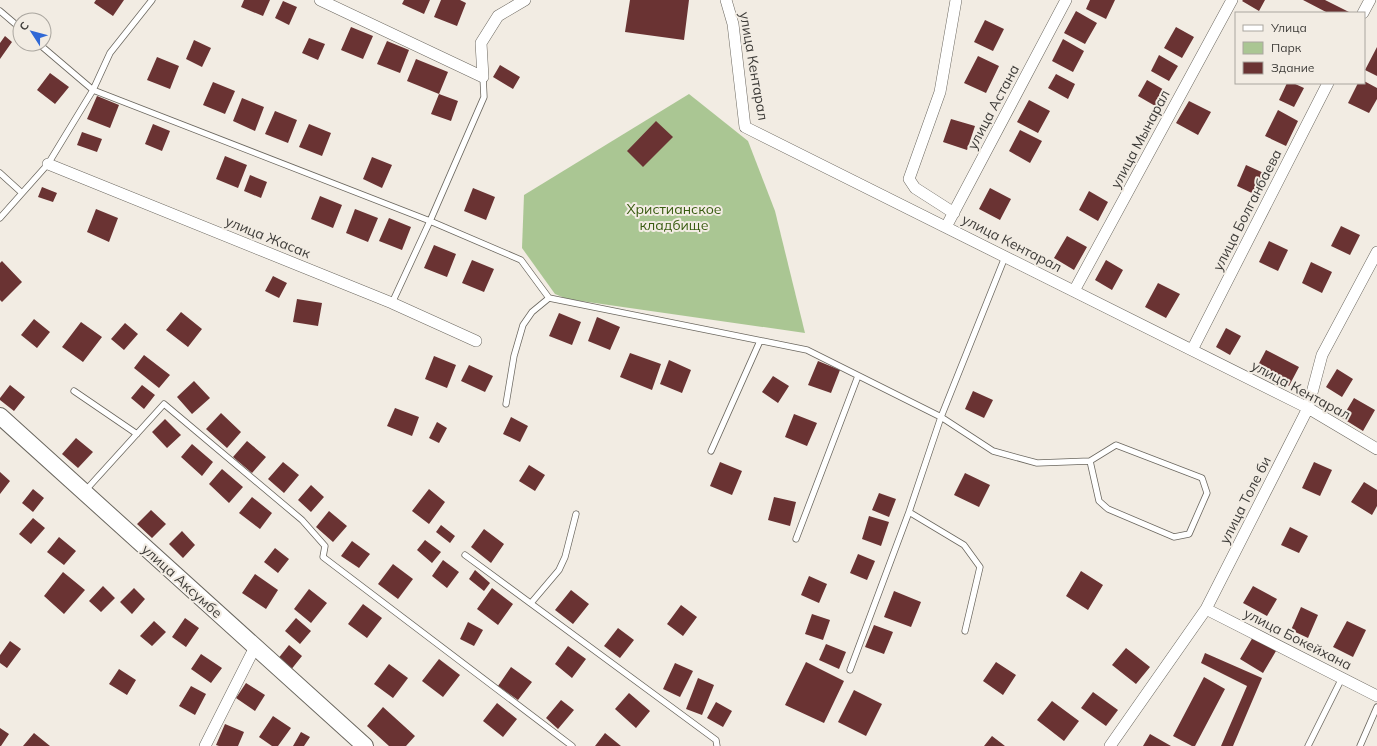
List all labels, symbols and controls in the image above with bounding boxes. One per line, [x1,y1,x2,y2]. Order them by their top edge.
street label: улица Кентарал [736,10,772,122]
north arrow [12,12,52,52]
legend [1235,12,1365,84]
text: С [16,19,32,33]
text: Улица [1270,20,1307,35]
text: Парк [1271,40,1302,55]
text: Здание [1271,60,1315,75]
street label: улица Астана [963,61,1023,153]
street label: улица Мынарал [1106,87,1174,191]
street label: улица Болганбаева [1209,146,1285,274]
park label: Христианское кладбище [626,200,722,234]
street label: улица Кентарал [959,210,1065,276]
street label: улица Жасак [223,212,314,262]
street label: улица Кентарал [1248,356,1354,424]
street label: улица Толе би [1215,453,1275,547]
street label: улица Аксумбе [138,540,226,622]
street label: улица Бокейхана [1241,604,1355,674]

